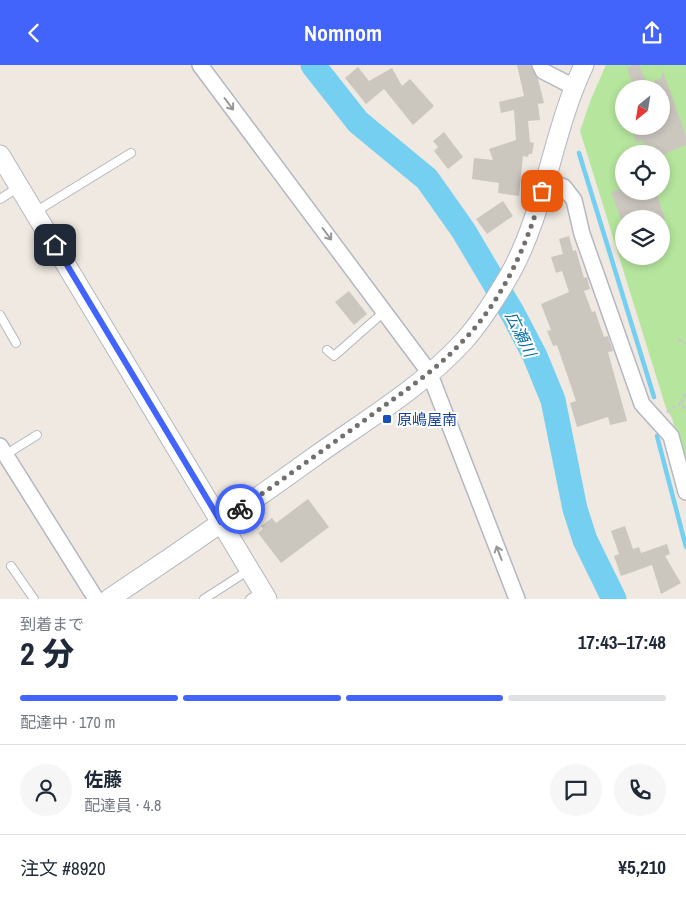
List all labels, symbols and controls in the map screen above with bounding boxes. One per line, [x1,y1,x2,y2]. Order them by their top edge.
text: Nomnom [304,18,382,48]
icon: back [20,19,48,47]
icon: share [638,19,666,47]
north arrow [615,80,670,135]
map controls [615,80,670,265]
one-way arrow [224,97,234,111]
button: locate [615,145,670,200]
pin [521,170,563,212]
icon: bag [528,177,556,205]
button: layers [615,210,670,265]
pin [34,224,76,266]
one-way arrow [322,227,332,241]
icon: home [41,231,69,259]
water label: 広瀬川 [501,308,542,362]
place label: 原嶋屋南 [397,409,457,430]
marker: 原嶋屋南 [381,413,393,425]
courier [215,484,265,534]
icon: bike [226,495,254,523]
one-way arrow [494,546,503,562]
text: 到着まで [20,613,84,635]
text: 17:43–17:48 [578,629,666,655]
text: 2 分 [20,632,74,675]
text: 配達中 · 170 m [20,711,115,733]
button: person [20,764,72,816]
button: chat [550,764,602,816]
button: phone [614,764,666,816]
text: 佐藤 [84,766,122,792]
text: 配達員 · 4.8 [84,794,161,816]
text: ¥5,210 [618,854,666,880]
text: 注文 #8920 [20,855,106,881]

